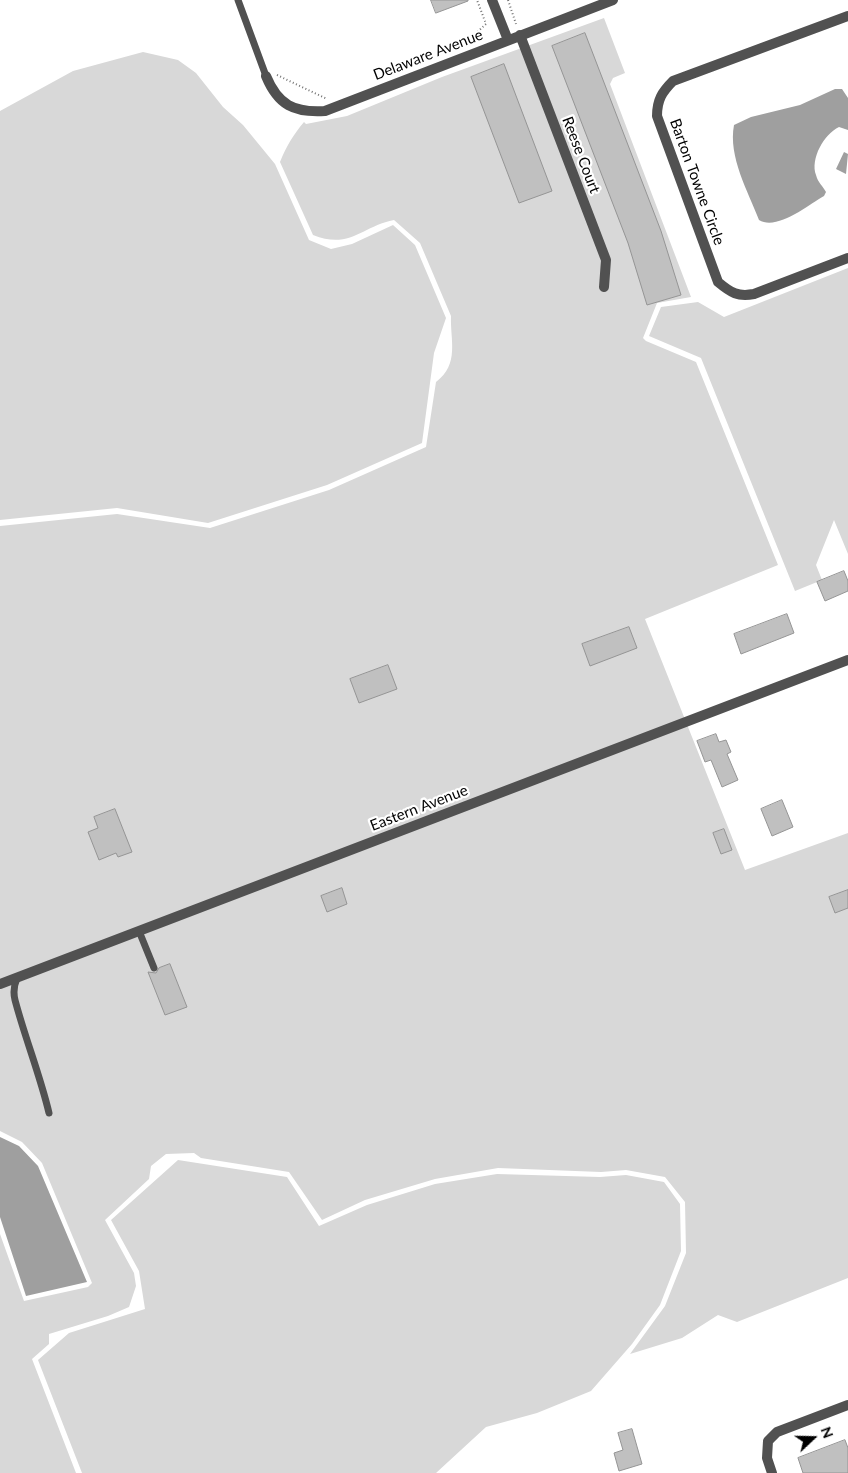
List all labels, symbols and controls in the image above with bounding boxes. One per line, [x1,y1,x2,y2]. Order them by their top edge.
street label: Delaware Avenue [371,26,485,84]
street label: Reese Court [558,114,604,196]
street label: Barton Towne Circle [666,116,728,248]
street label: Eastern Avenue [368,781,470,835]
north arrow [788,1413,838,1463]
text: N [818,1424,837,1441]

